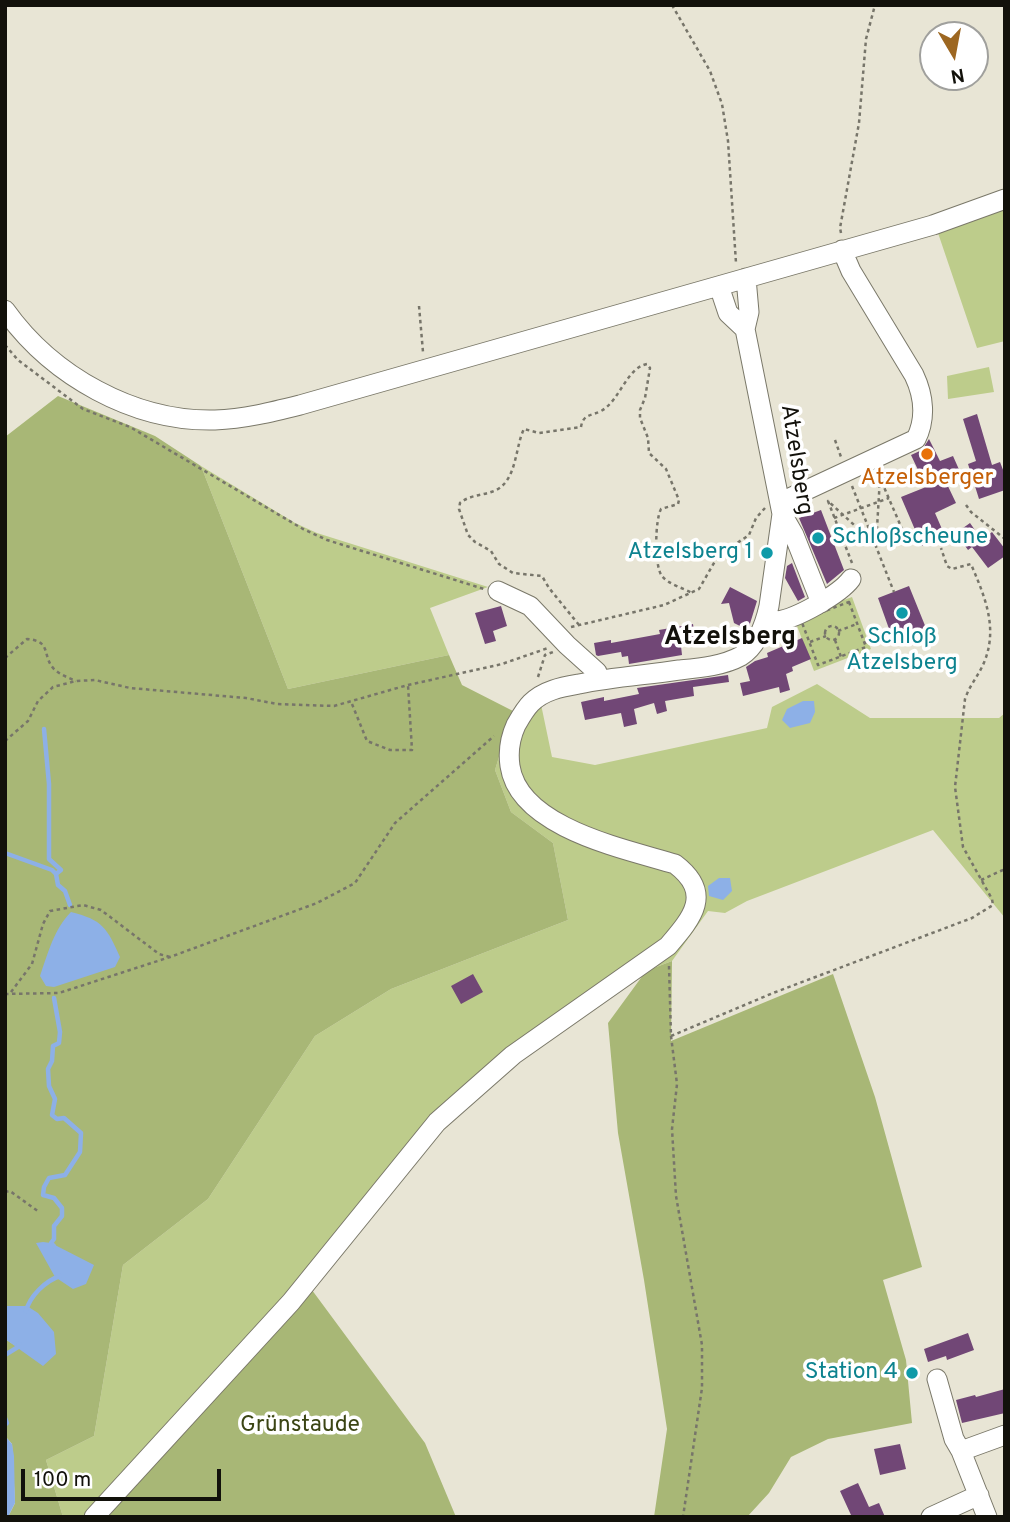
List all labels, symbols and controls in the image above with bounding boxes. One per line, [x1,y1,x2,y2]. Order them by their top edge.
north arrow [919,21,989,91]
text: N [948,62,966,88]
street label: Atzelsberg [773,403,817,517]
marker: Atzelsberger [919,446,935,462]
place label: Atzelsberger [860,465,994,493]
place label: Schloßscheune [832,524,988,552]
marker: Schloßscheune [810,530,826,546]
place label: Atzelsberg 1 [627,539,753,567]
marker: Atzelsberg 1 [759,545,775,561]
marker: Schloß Atzelsberg [894,605,910,621]
district label: Atzelsberg [664,623,796,655]
place label: Schloß Atzelsberg [846,624,958,678]
place label: Station 4 [805,1359,898,1387]
marker: Station 4 [904,1365,920,1381]
park label: Grünstaude [240,1412,360,1440]
scale bar [24,1456,224,1500]
text: 100 m [34,1467,91,1494]

